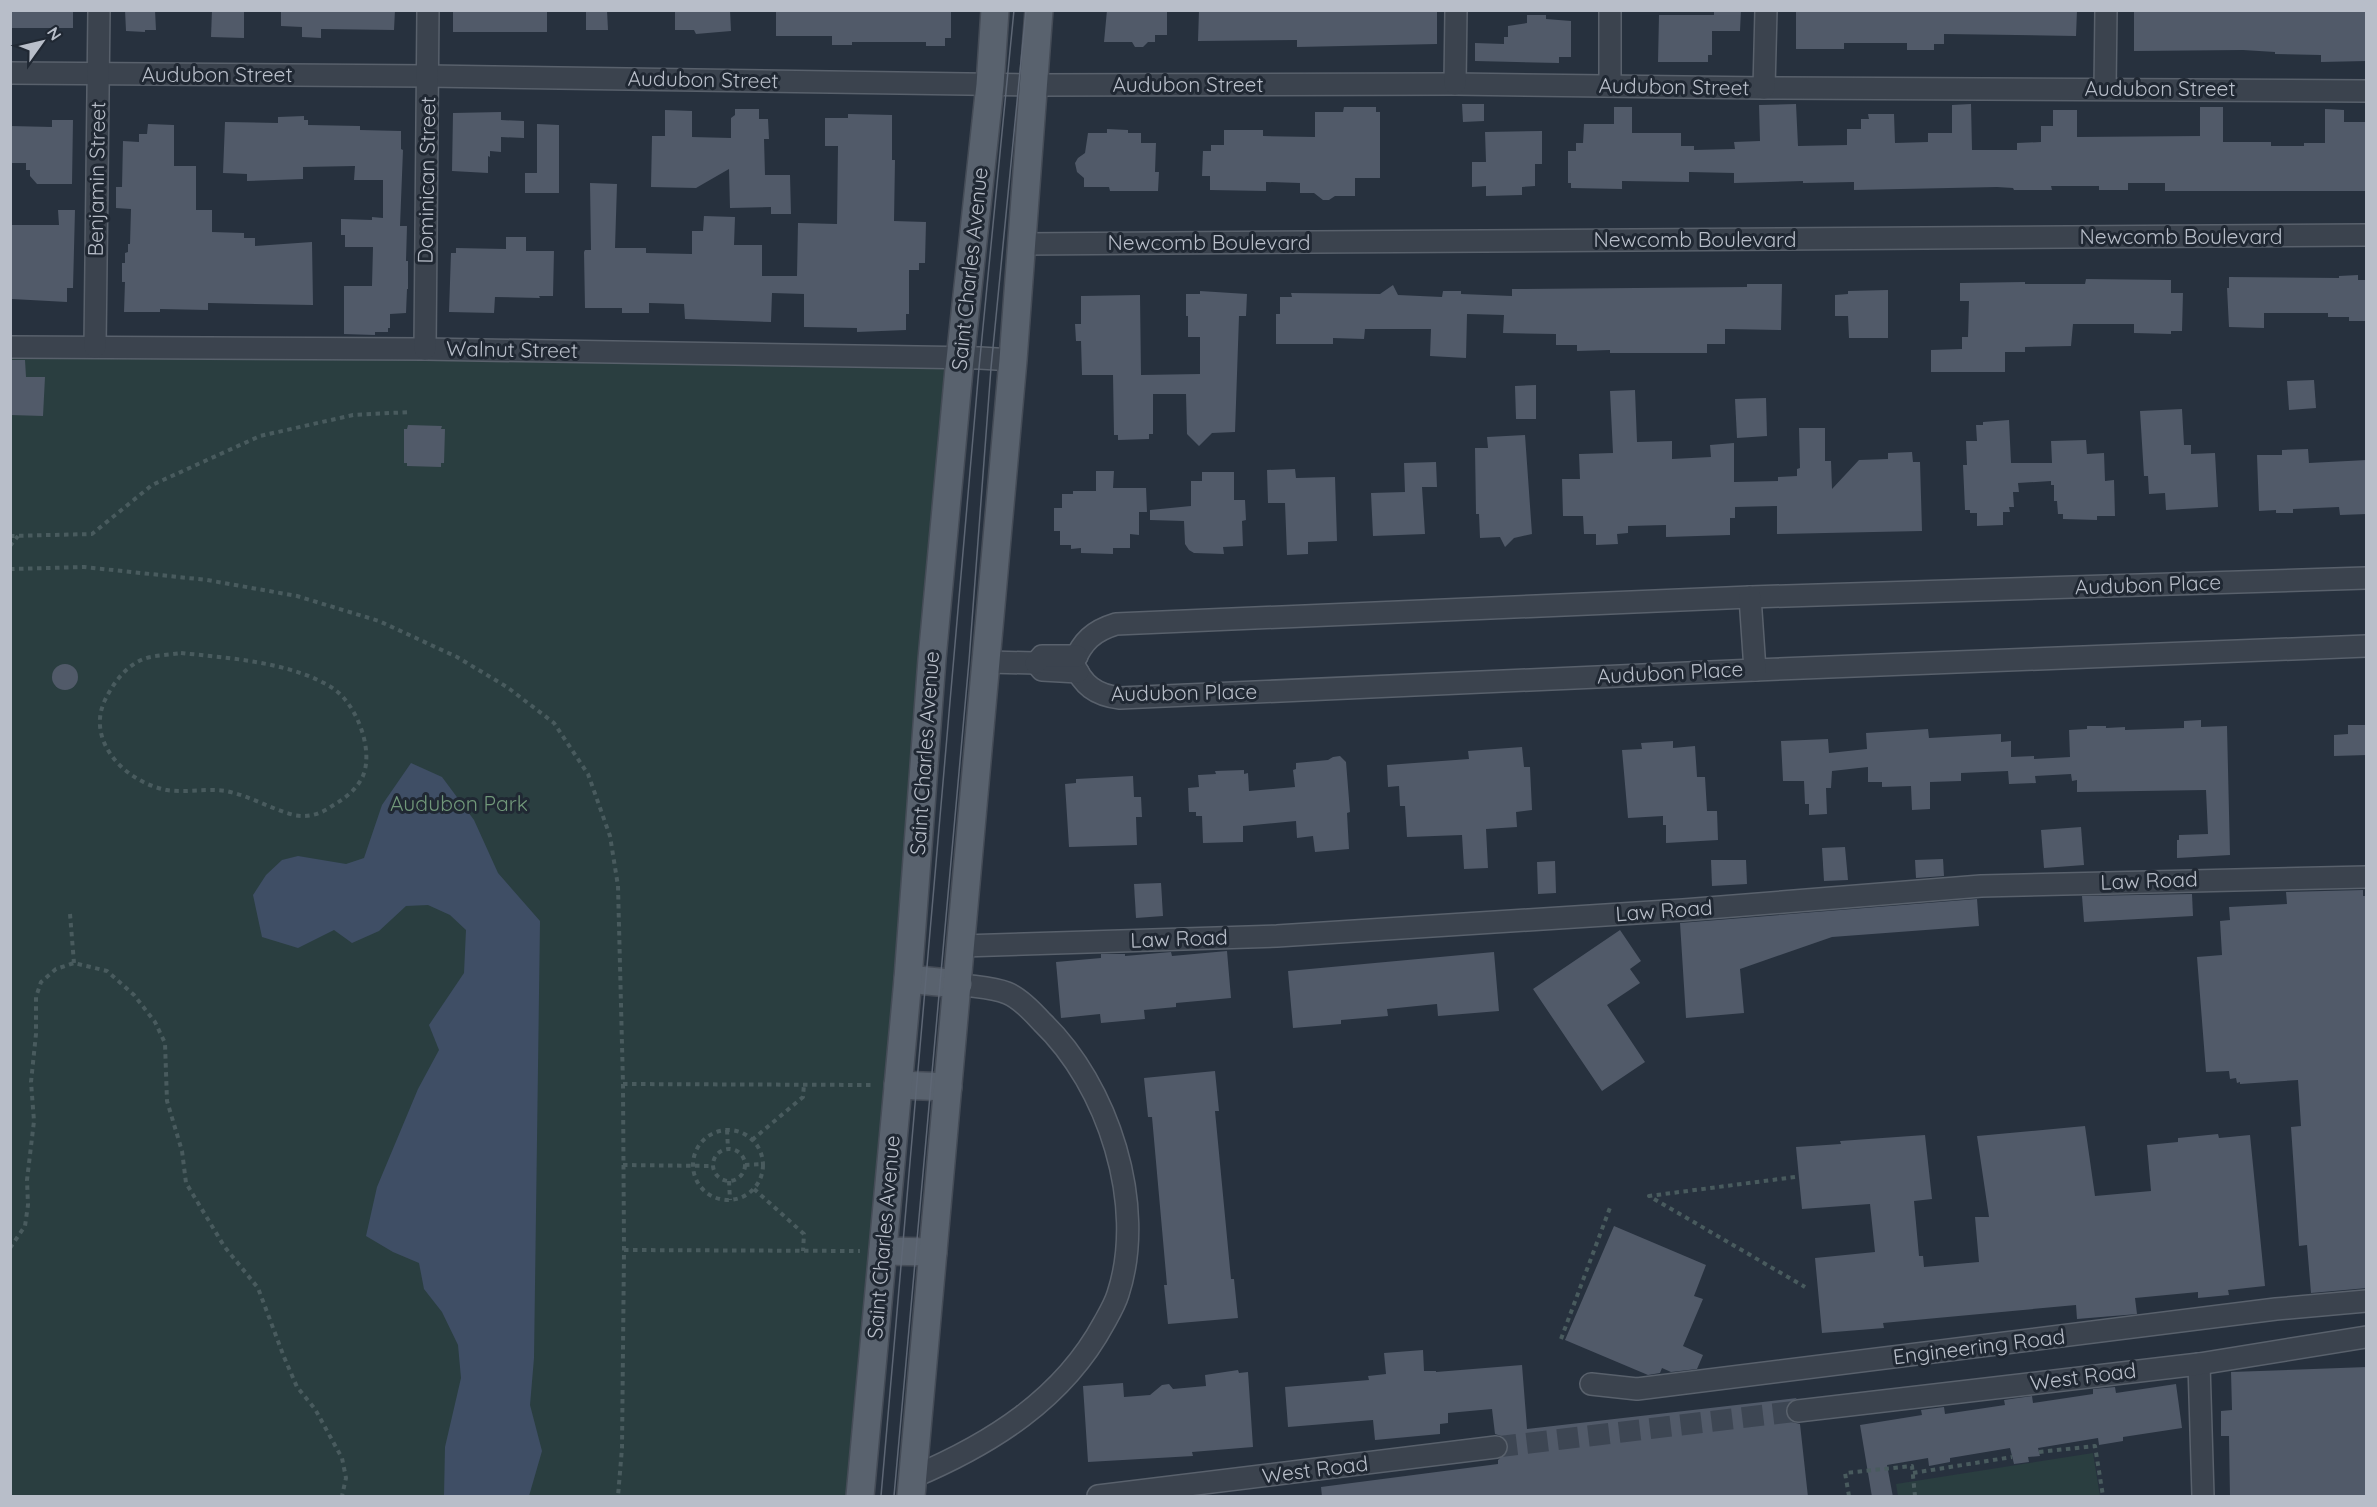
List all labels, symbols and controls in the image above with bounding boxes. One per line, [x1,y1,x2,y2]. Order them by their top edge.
north arrow [12,12,72,72]
text: N [43,23,66,44]
street label: Audubon Street [141,61,293,87]
street label: Audubon Street [627,65,779,93]
street label: Audubon Street [1112,71,1264,97]
street label: Audubon Street [1598,72,1750,100]
street label: Audubon Street [2084,75,2236,101]
street label: Dominican Street [412,96,440,264]
street label: Benjamin Street [82,101,110,257]
street label: Saint Charles Avenue [945,166,993,372]
street label: Newcomb Boulevard [2080,223,2282,249]
street label: Newcomb Boulevard [1594,226,1796,252]
street label: Newcomb Boulevard [1108,229,1310,255]
street label: Walnut Street [446,335,578,363]
street label: Audubon Place [2074,568,2222,600]
street label: Saint Charles Avenue [904,650,944,856]
street label: Audubon Place [1596,655,1744,689]
street label: Audubon Place [1111,678,1257,706]
park label: Audubon Park [390,790,528,816]
street label: Law Road [2100,865,2198,895]
street label: Law Road [1614,894,1713,926]
street label: Law Road [1130,923,1228,953]
street label: Saint Charles Avenue [861,1134,905,1340]
street label: Engineering Road [1891,1323,2066,1369]
street label: West Road [2028,1357,2137,1395]
street label: West Road [1260,1450,1369,1488]

